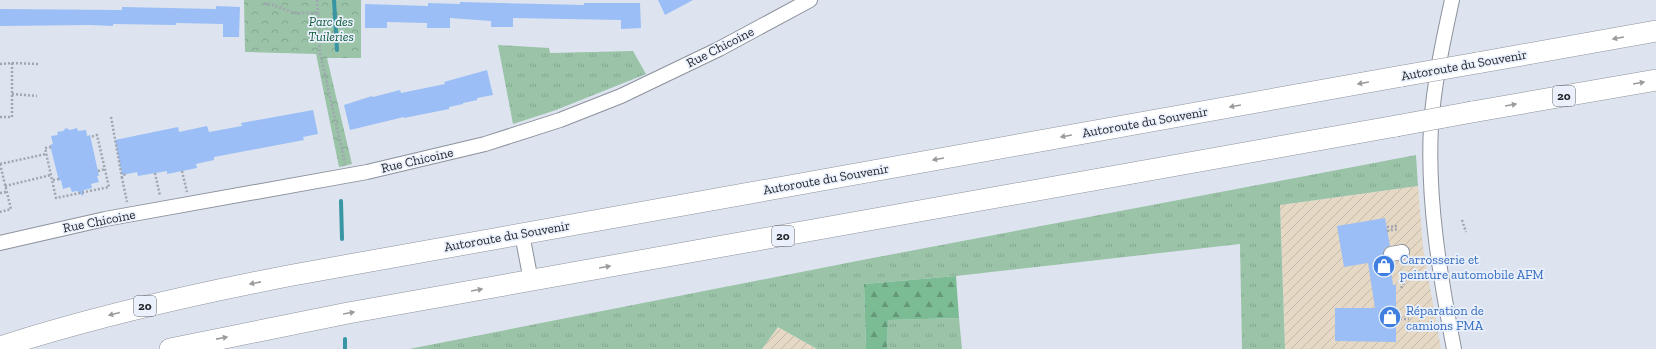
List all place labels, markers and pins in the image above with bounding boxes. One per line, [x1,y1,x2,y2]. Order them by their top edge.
place label: Carrosserie et peinture automobile AFM [1400,252,1544,282]
shop icon: Carrosserie et peinture automobile AFM [1371,253,1397,279]
place label: Réparation de camions FMA [1406,303,1484,333]
shop icon: Réparation de camions FMA [1377,304,1403,330]

